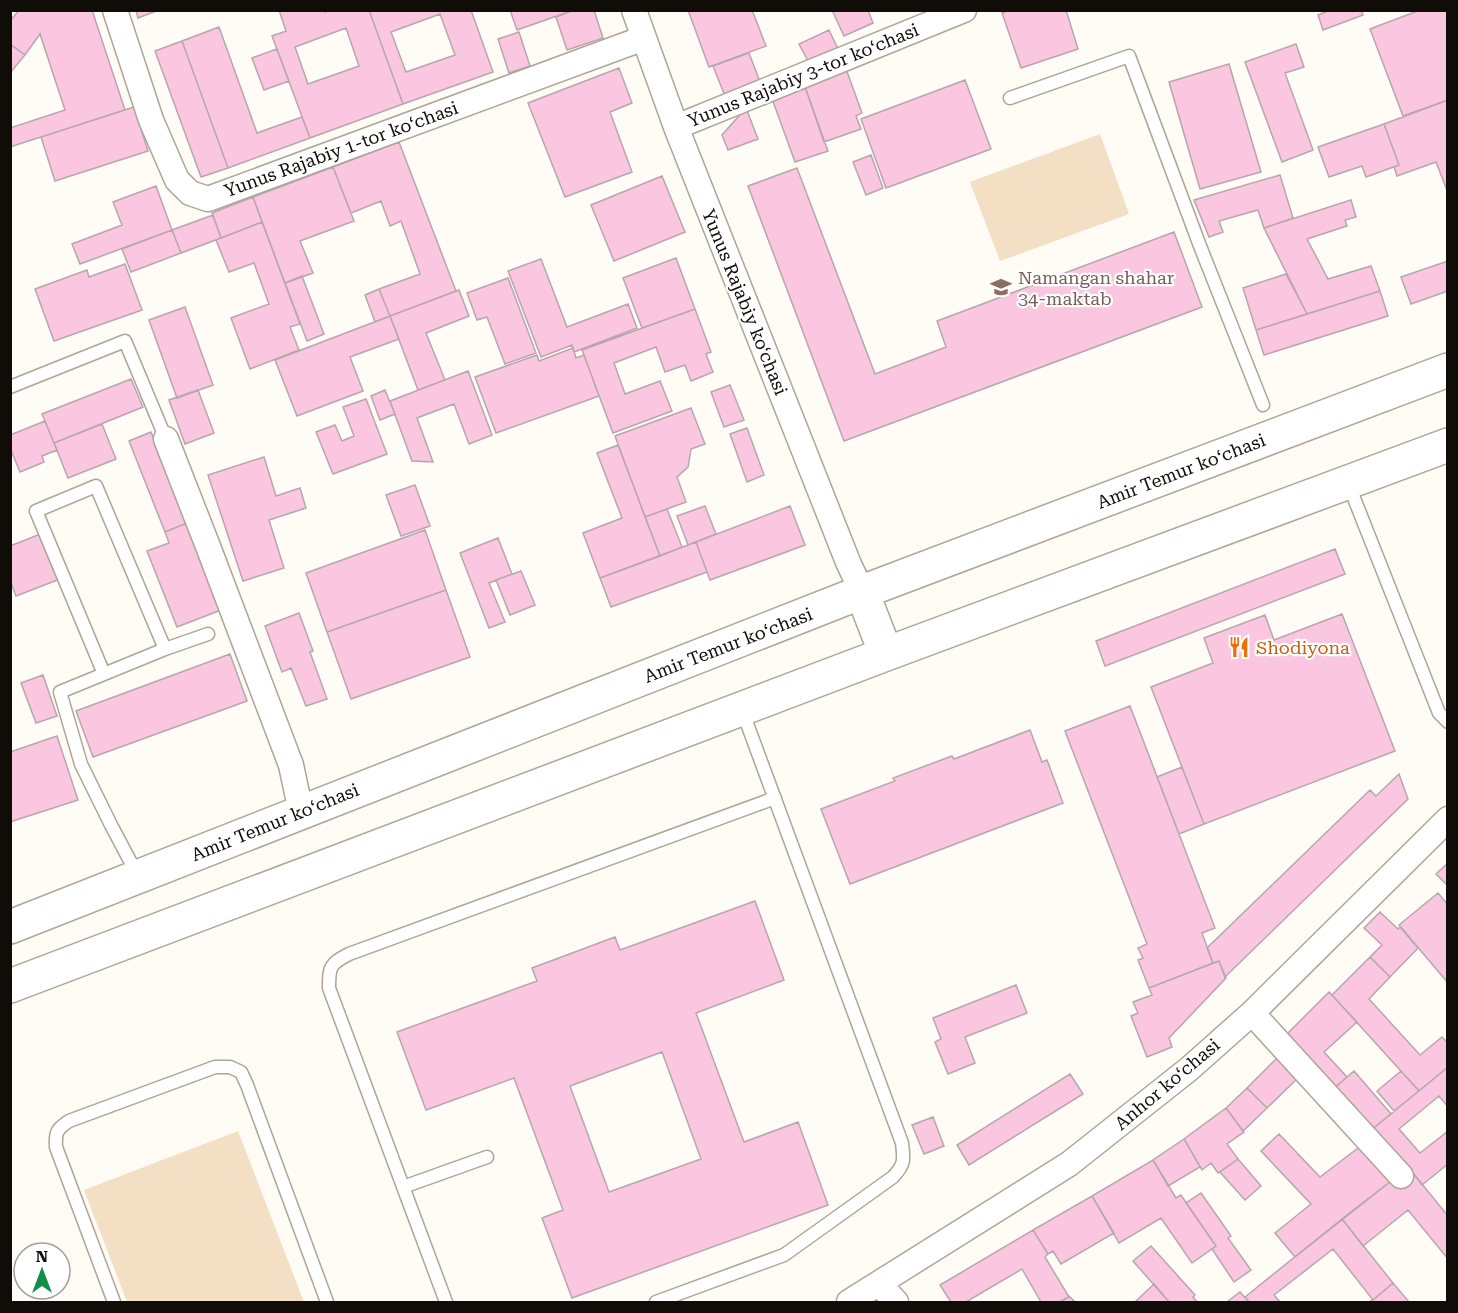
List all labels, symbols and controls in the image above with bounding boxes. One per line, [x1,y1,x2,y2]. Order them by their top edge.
street label: Yunus Rajabiy 3-tor koʻchasi [684,19,922,131]
street label: Yunus Rajabiy 1-tor koʻchasi [221,97,461,201]
street label: Yunus Rajabiy ko‘chasi [698,206,792,398]
place label: Namangan shahar 34-maktab [1018,267,1174,309]
school or university icon: Namangan shahar 34-maktab [989,275,1013,299]
street label: Amir Temur koʻchasi [1094,429,1268,513]
street label: Amir Temur koʻchasi [641,603,815,687]
restaurant icon: Shodiyona [1227,635,1251,659]
place label: Shodiyona [1256,637,1350,658]
street label: Amir Temur koʻchasi [188,779,362,865]
street label: Anhor koʻchasi [1110,1034,1224,1134]
north arrow [12,1241,72,1301]
text: N [36,1247,48,1266]

